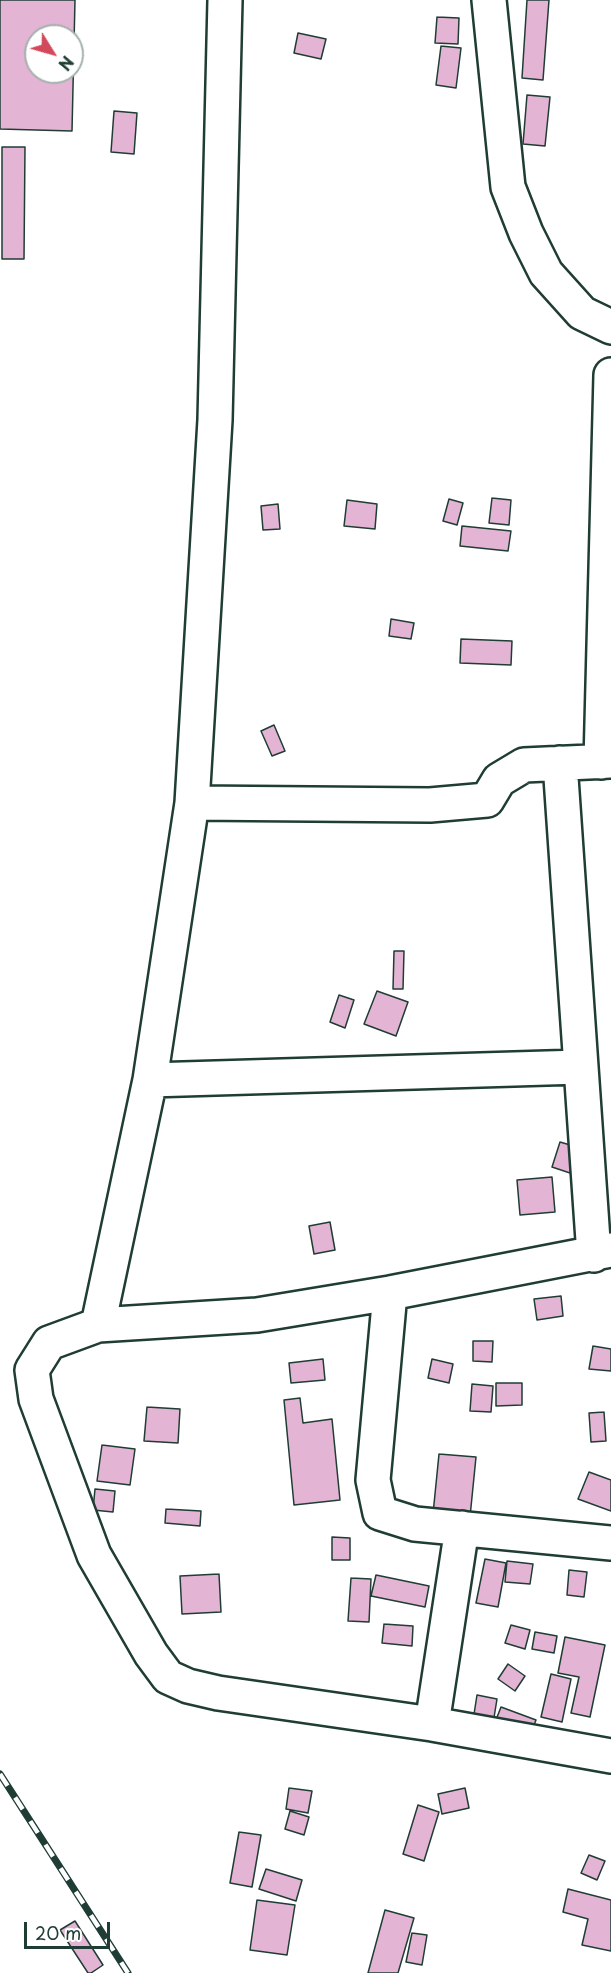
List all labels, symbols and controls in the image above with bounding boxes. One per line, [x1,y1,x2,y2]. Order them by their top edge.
north arrow [24,24,84,84]
text: N [53,51,80,76]
scale bar [27,1910,112,1948]
text: 20 m [35,1919,81,1946]

